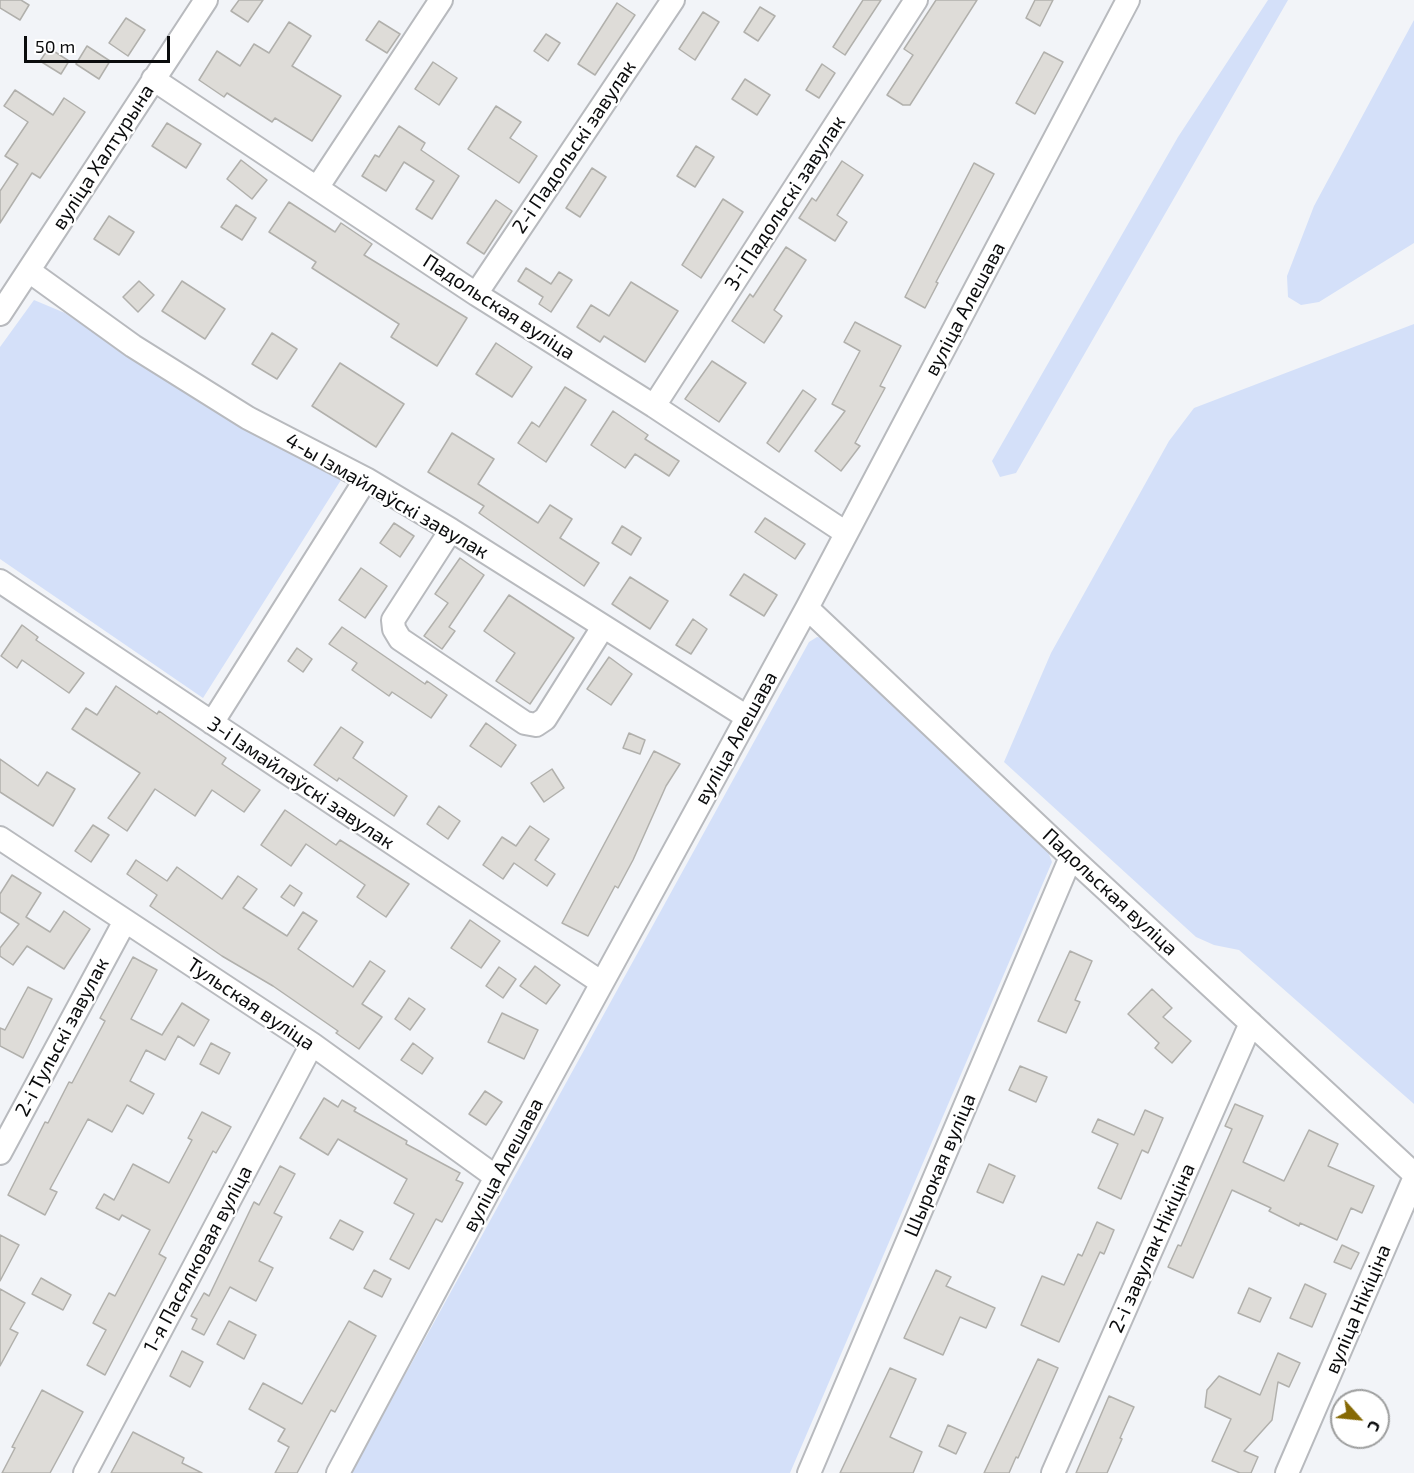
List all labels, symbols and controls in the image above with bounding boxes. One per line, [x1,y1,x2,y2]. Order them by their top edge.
scale bar [27,24,172,62]
text: 50 m [35,35,75,57]
street label: 2-і Падольскі завулак [507,56,641,238]
street label: вуліца Халтурына [47,80,159,234]
street label: 3-і Падольскі завулак [720,111,850,295]
street label: вуліца Алешава [920,238,1010,380]
street label: Падольская вуліца [419,249,579,365]
street label: 4-ы Ізмайлаўскі завулак [281,428,493,564]
street label: вуліца Алешава [690,667,782,809]
street label: 3-і Ізмайлаўскі завулак [203,711,399,855]
street label: Падольская вуліца [1037,823,1183,961]
street label: Тульская вуліца [183,952,319,1056]
street label: 2-і Тульскі завулак [10,954,114,1120]
street label: Шырокая вуліца [899,1090,981,1240]
street label: вуліца Алешава [458,1094,548,1236]
street label: 2-і завулак Нікіціна [1104,1160,1200,1336]
street label: 1-я Пасялковая вуліца [139,1161,257,1357]
street label: вуліца Нікіціна [1320,1241,1396,1377]
north arrow [1330,1389,1390,1449]
text: С [1364,1418,1385,1435]

